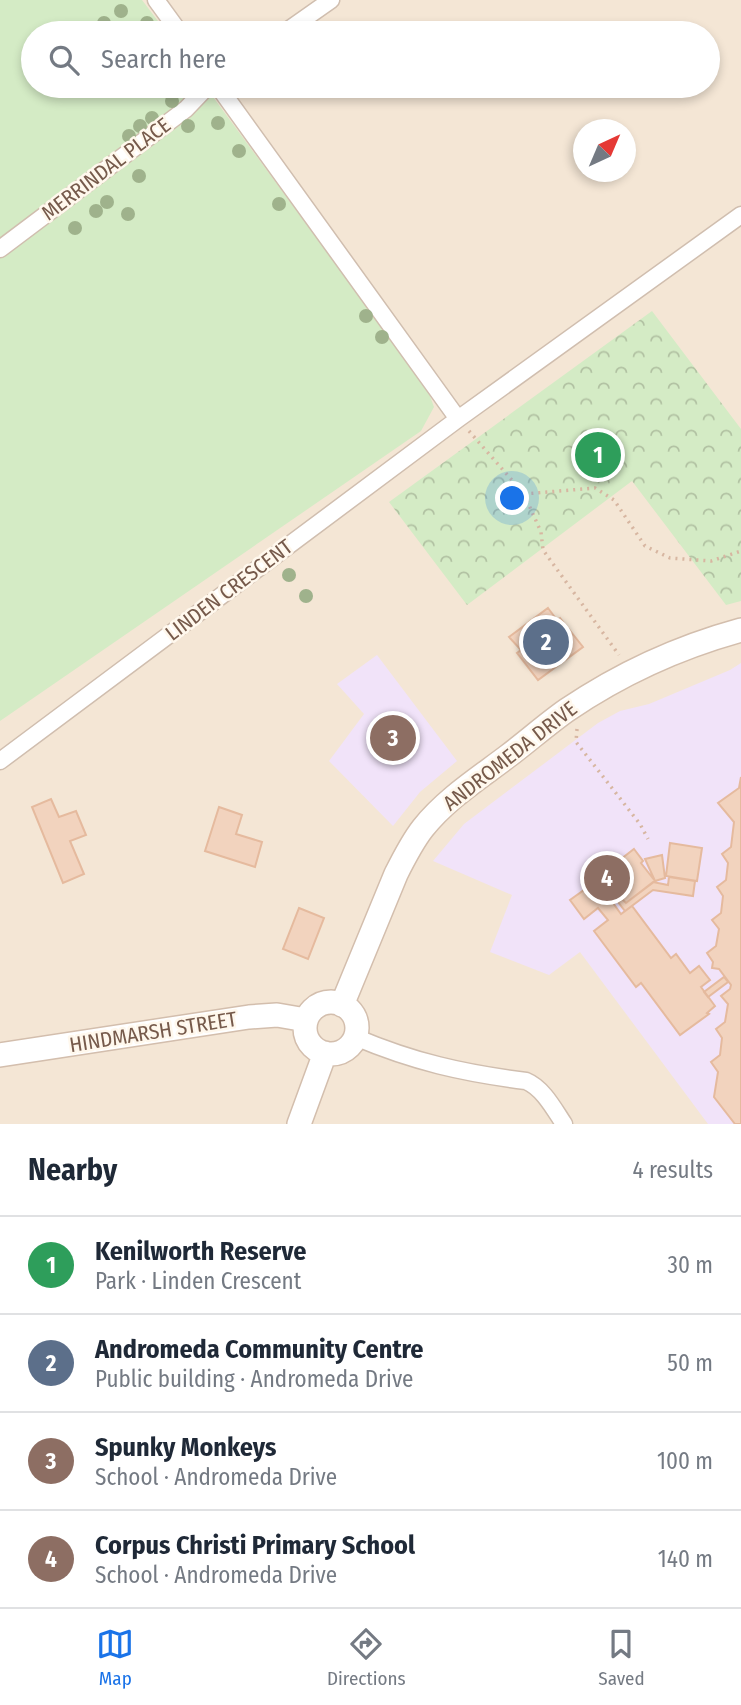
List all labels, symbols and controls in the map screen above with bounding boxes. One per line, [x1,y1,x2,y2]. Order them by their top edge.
search box [21,21,720,98]
icon: search [45,41,83,79]
text: Search here [101,44,226,75]
street label: MERRINDAL PLACE [36,112,176,226]
north arrow [573,119,636,182]
pin: 1 [575,429,621,481]
your location [495,481,529,515]
street label: LINDEN CRESCENT [160,534,298,646]
pin: 2 [523,616,569,668]
street label: ANDROMEDA DRIVE [438,696,582,816]
pin: 3 [370,712,416,764]
pin: 4 [584,852,630,904]
street label: HINDMARSH STREET [68,1006,239,1058]
text: Nearby [28,1152,117,1188]
text: 4 results [632,1156,713,1184]
text: Kenilworth Reserve [95,1236,306,1267]
text: 1 [46,1251,56,1279]
text: 30 m [668,1251,713,1279]
text: Park · Linden Crescent [95,1267,301,1295]
text: Andromeda Community Centre [95,1334,424,1365]
text: 2 [46,1349,56,1377]
text: 50 m [667,1349,713,1377]
text: Public building · Andromeda Drive [95,1365,413,1393]
text: Spunky Monkeys [95,1432,276,1463]
text: 3 [46,1447,56,1475]
text: 100 m [657,1447,713,1475]
text: School · Andromeda Drive [95,1463,337,1491]
text: Corpus Christi Primary School [95,1530,415,1561]
text: 4 [45,1545,57,1573]
text: 140 m [658,1545,713,1573]
text: School · Andromeda Drive [95,1561,337,1589]
tab: Map [96,1625,134,1690]
tab: Directions [327,1625,406,1690]
tab: Saved [598,1625,645,1690]

